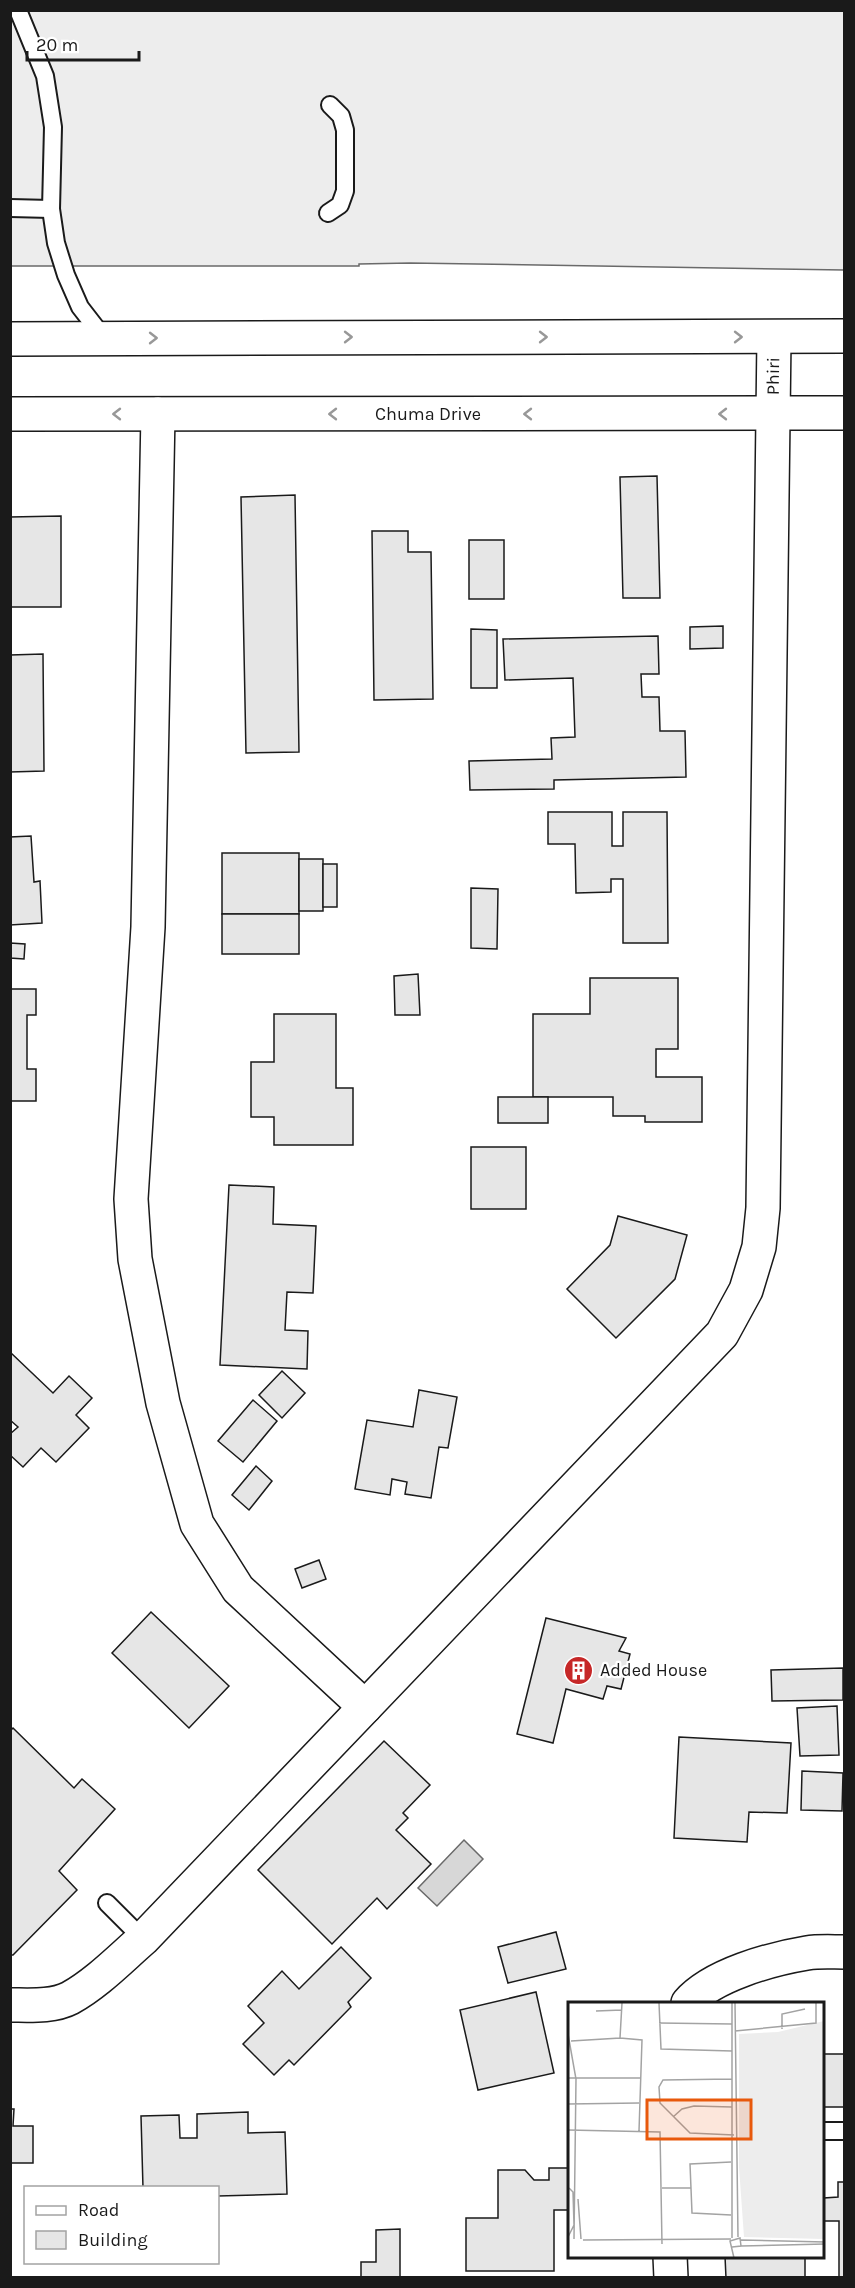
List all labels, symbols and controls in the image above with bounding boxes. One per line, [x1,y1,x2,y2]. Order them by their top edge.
scale bar [27,24,140,62]
text: 20 m [36,34,78,56]
one-way arrow [343,331,352,343]
one-way arrow [538,331,547,343]
one-way arrow [733,331,742,343]
one-way arrow [148,332,157,344]
street label: Phiri [762,357,784,395]
street label: Chuma Drive [375,403,481,425]
one-way arrow [113,408,122,420]
one-way arrow [329,408,338,420]
one-way arrow [524,408,533,420]
one-way arrow [719,408,728,420]
building icon: Added House [563,1654,595,1686]
place label: Added House [600,1659,707,1681]
inset map [568,2002,825,2258]
legend [24,2186,219,2264]
text: Road [78,2199,119,2221]
text: Building [78,2229,148,2251]

